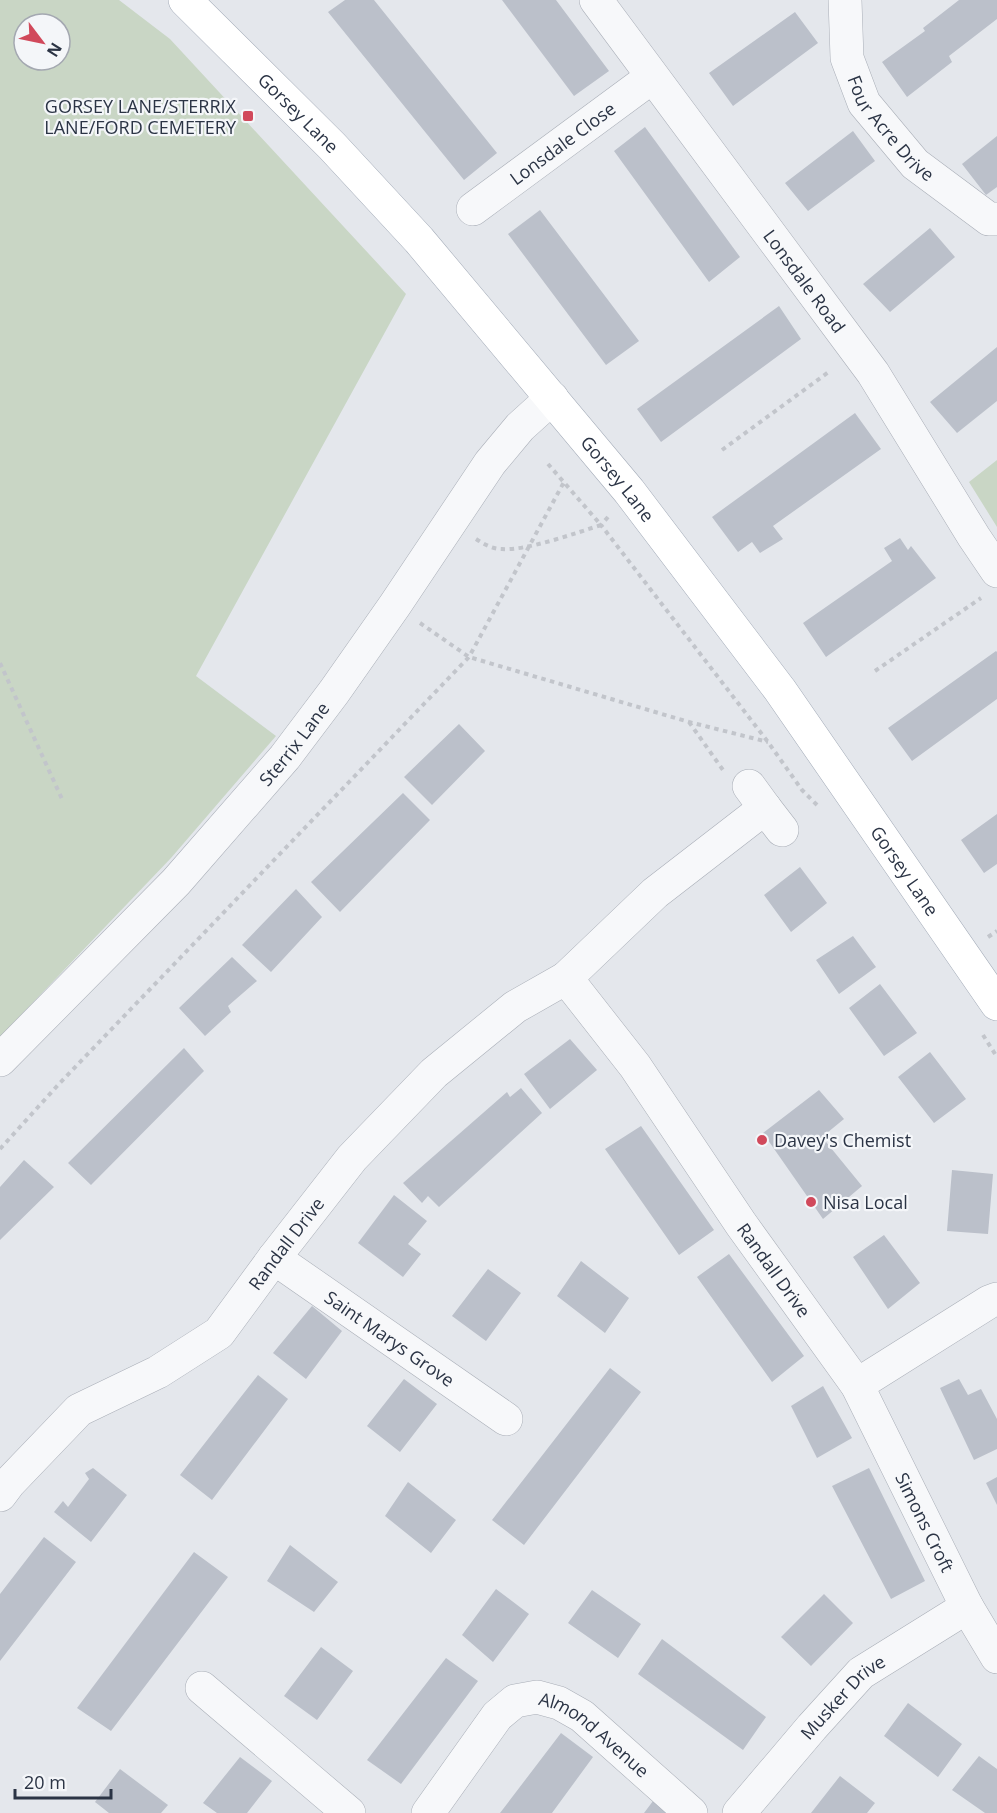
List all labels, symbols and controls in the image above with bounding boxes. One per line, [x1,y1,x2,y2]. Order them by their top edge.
north arrow [12,12,72,72]
text: N [42,39,67,61]
street label: Gorsey Lane [253,67,344,158]
street label: Four Acre Drive [843,72,939,186]
place label: GORSEY LANE/STERRIX LANE/FORD CEMETERY [44,94,237,139]
street label: Lonsdale Close [505,96,620,190]
marker: GORSEY LANE/STERRIX LANE/FORD CEMETERY [241,109,255,123]
street label: Lonsdale Road [758,224,851,338]
street label: Gorsey Lane [576,431,660,527]
street label: Sterrix Lane [253,697,334,791]
street label: Gorsey Lane [865,821,944,920]
place label: Davey's Chemist [774,1128,911,1152]
marker: Davey's Chemist [755,1133,769,1147]
place label: Nisa Local [823,1190,908,1214]
street label: Randall Drive [243,1192,329,1295]
marker: Nisa Local [804,1195,818,1209]
street label: Randall Drive [732,1218,816,1322]
street label: Saint Marys Grove [320,1285,459,1392]
street label: Simons Croft [890,1468,960,1576]
street label: Musker Drive [795,1649,889,1744]
street label: Almond Avenue [536,1686,655,1782]
scale bar [15,1762,111,1800]
text: 20 m [24,1770,66,1794]

